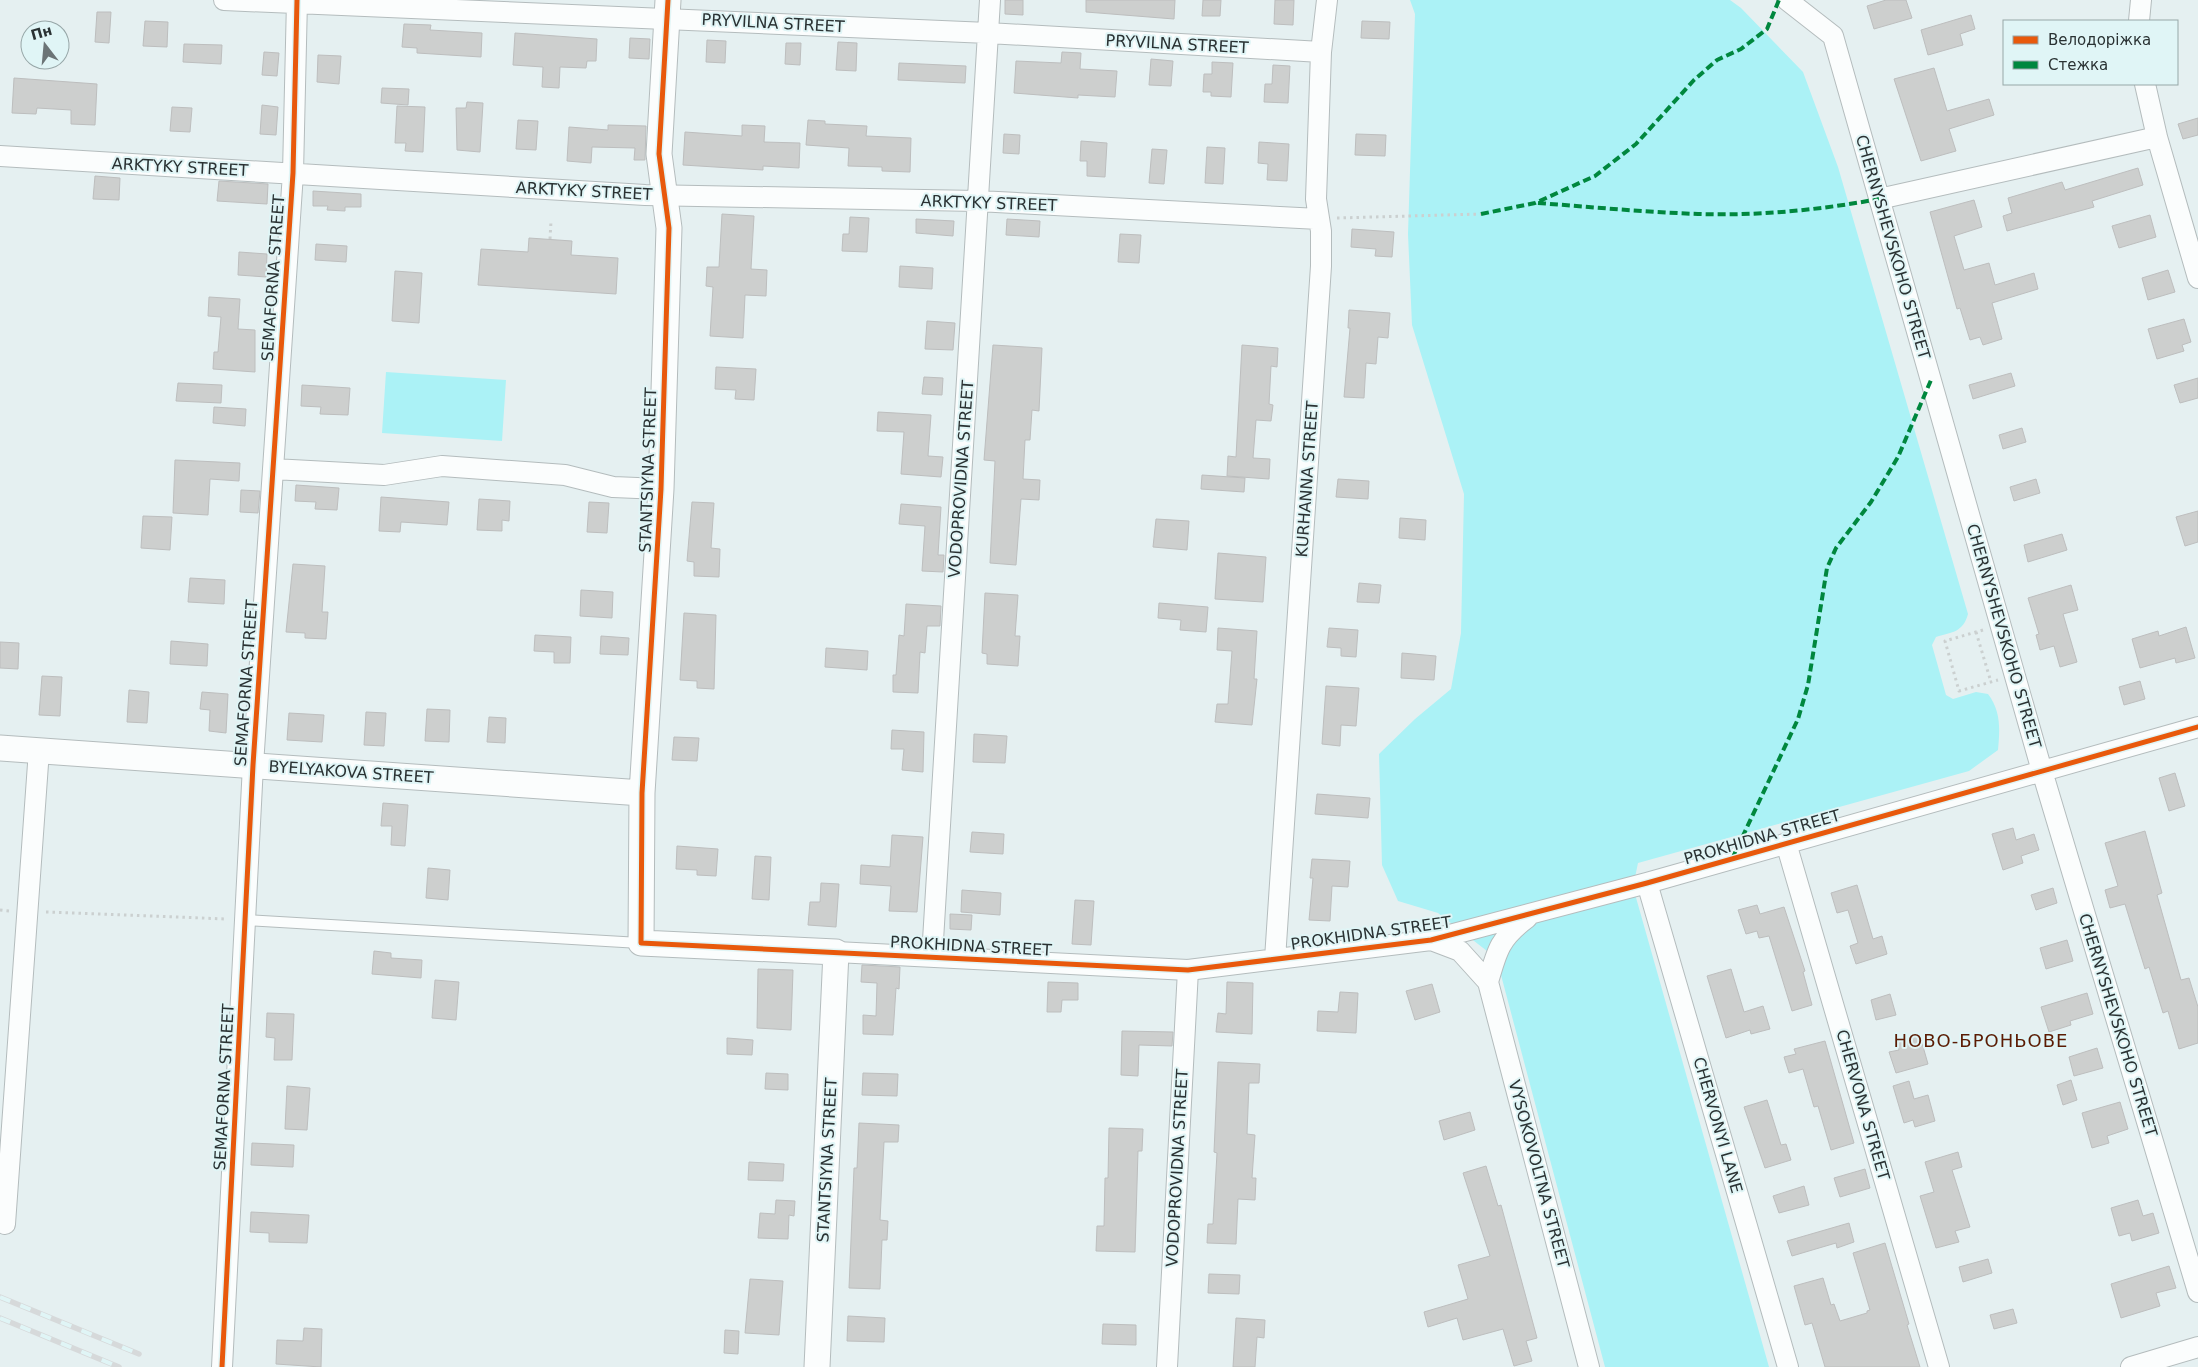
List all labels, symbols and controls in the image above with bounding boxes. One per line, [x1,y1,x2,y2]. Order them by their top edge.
street label: PRYVILNA STREET [701,10,845,36]
north arrow [20,20,70,70]
legend [2003,20,2178,85]
text: Пн [29,22,54,43]
street label: PRYVILNA STREET [1105,31,1249,57]
text: Велодоріжка [2048,31,2151,49]
text: Стежка [2048,56,2108,74]
street label: CHERNYSHEVSKOHO STREET [1852,133,1934,362]
street label: ARKTYKY STREET [111,154,249,180]
street label: ARKTYKY STREET [515,178,653,204]
street label: ARKTYKY STREET [920,191,1058,215]
street label: SEMAFORNA STREET [258,194,288,362]
street label: VODOPROVIDNA STREET [945,379,977,579]
street label: STANTSIYNA STREET [636,387,660,553]
street label: KURHANNA STREET [1292,400,1322,558]
street label: CHERNYSHEVSKOHO STREET [1963,522,2045,751]
street label: SEMAFORNA STREET [231,599,261,767]
street label: BYELYAKOVA STREET [268,757,434,787]
street label: PROKHIDNA STREET [1682,805,1843,868]
street label: CHERNYSHEVSKOHO STREET [2075,911,2161,1139]
street label: PROKHIDNA STREET [1289,912,1453,954]
street label: PROKHIDNA STREET [890,932,1053,960]
street label: SEMAFORNA STREET [210,1003,238,1171]
street label: CHERVONA STREET [1832,1027,1894,1183]
district label: НОВО-БРОНЬОВЕ [1894,1030,2068,1051]
street label: CHERVONYI LANE [1689,1055,1747,1195]
street label: VODOPROVIDNA STREET [1162,1068,1192,1268]
street label: STANTSIYNA STREET [813,1077,841,1243]
street label: VYSOKOVOLTNA STREET [1505,1078,1573,1270]

